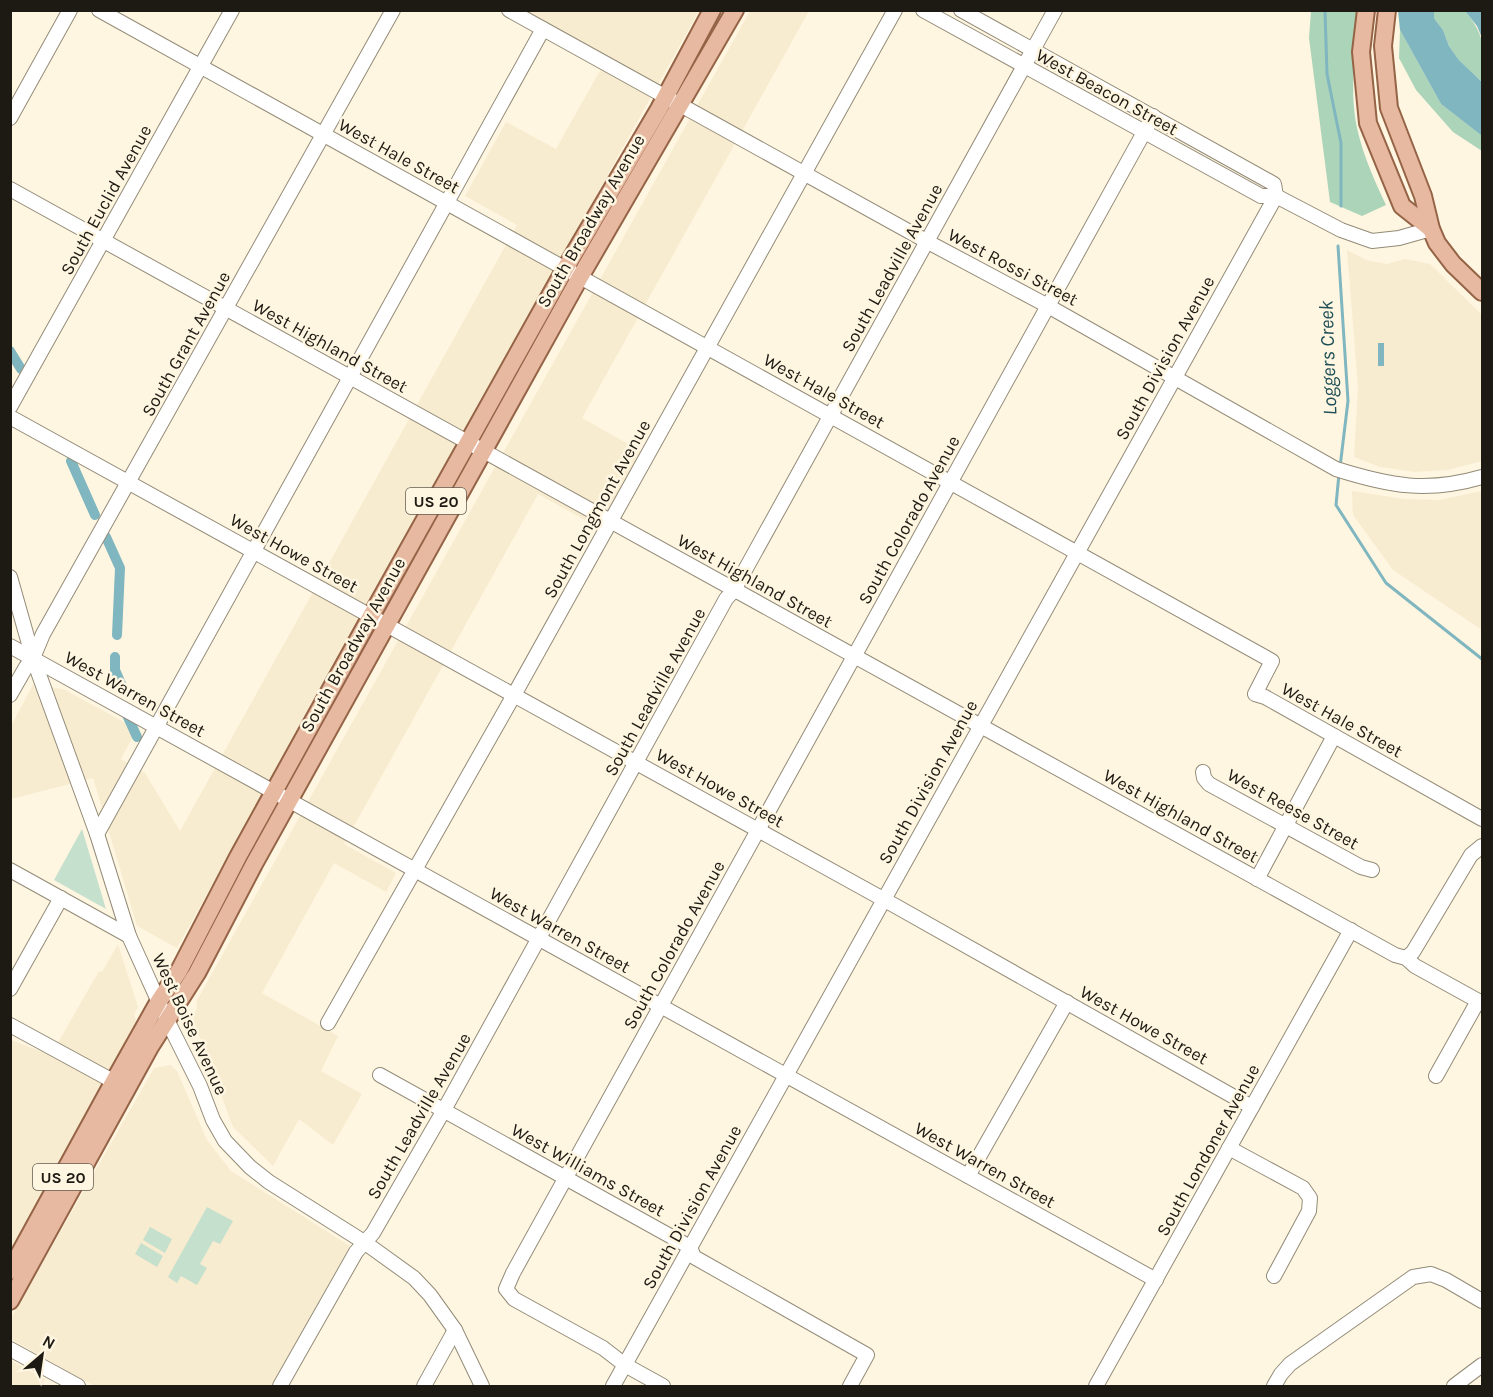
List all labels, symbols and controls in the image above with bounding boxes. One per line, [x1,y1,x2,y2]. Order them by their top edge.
street label: West Beacon Street [1032,44,1182,140]
street label: West Hale Street [335,114,464,198]
street label: South Euclid Avenue [56,121,156,279]
street label: South Broadway Avenue [532,130,650,312]
street label: South Leadville Avenue [837,180,947,356]
street label: West Rossi Street [944,223,1082,311]
street label: South Grant Avenue [137,268,235,420]
street label: South Division Avenue [1111,272,1219,444]
street label: West Highland Street [249,294,412,398]
water label: Loggers Creek [1314,299,1341,416]
street label: West Hale Street [760,349,889,433]
street label: South Longmont Avenue [539,416,655,602]
street label: South Colorado Avenue [853,432,965,608]
road number: US 20 [406,488,466,514]
street label: West Howe Street [226,509,362,597]
street label: West Highland Street [674,529,837,633]
street label: South Broadway Avenue [296,554,410,736]
street label: South Leadville Avenue [600,604,710,780]
street label: West Warren Street [61,646,209,742]
street label: West Hale Street [1278,678,1407,762]
street label: South Division Avenue [874,696,982,868]
street label: West Howe Street [652,744,788,832]
street label: West Highland Street [1100,764,1263,868]
street label: West Reese Street [1223,764,1363,854]
street label: South Colorado Avenue [618,857,730,1033]
street label: West Warren Street [486,882,634,978]
street label: West Boise Avenue [148,950,232,1098]
street label: West Howe Street [1076,981,1212,1069]
street label: South Leadville Avenue [362,1029,476,1203]
street label: South Londoner Avenue [1152,1060,1264,1240]
street label: West Warren Street [911,1117,1059,1213]
street label: West Williams Street [507,1119,669,1221]
street label: South Division Avenue [638,1121,746,1293]
road number: US 20 [33,1164,93,1190]
north arrow [12,1325,72,1385]
text: N [39,1331,59,1353]

